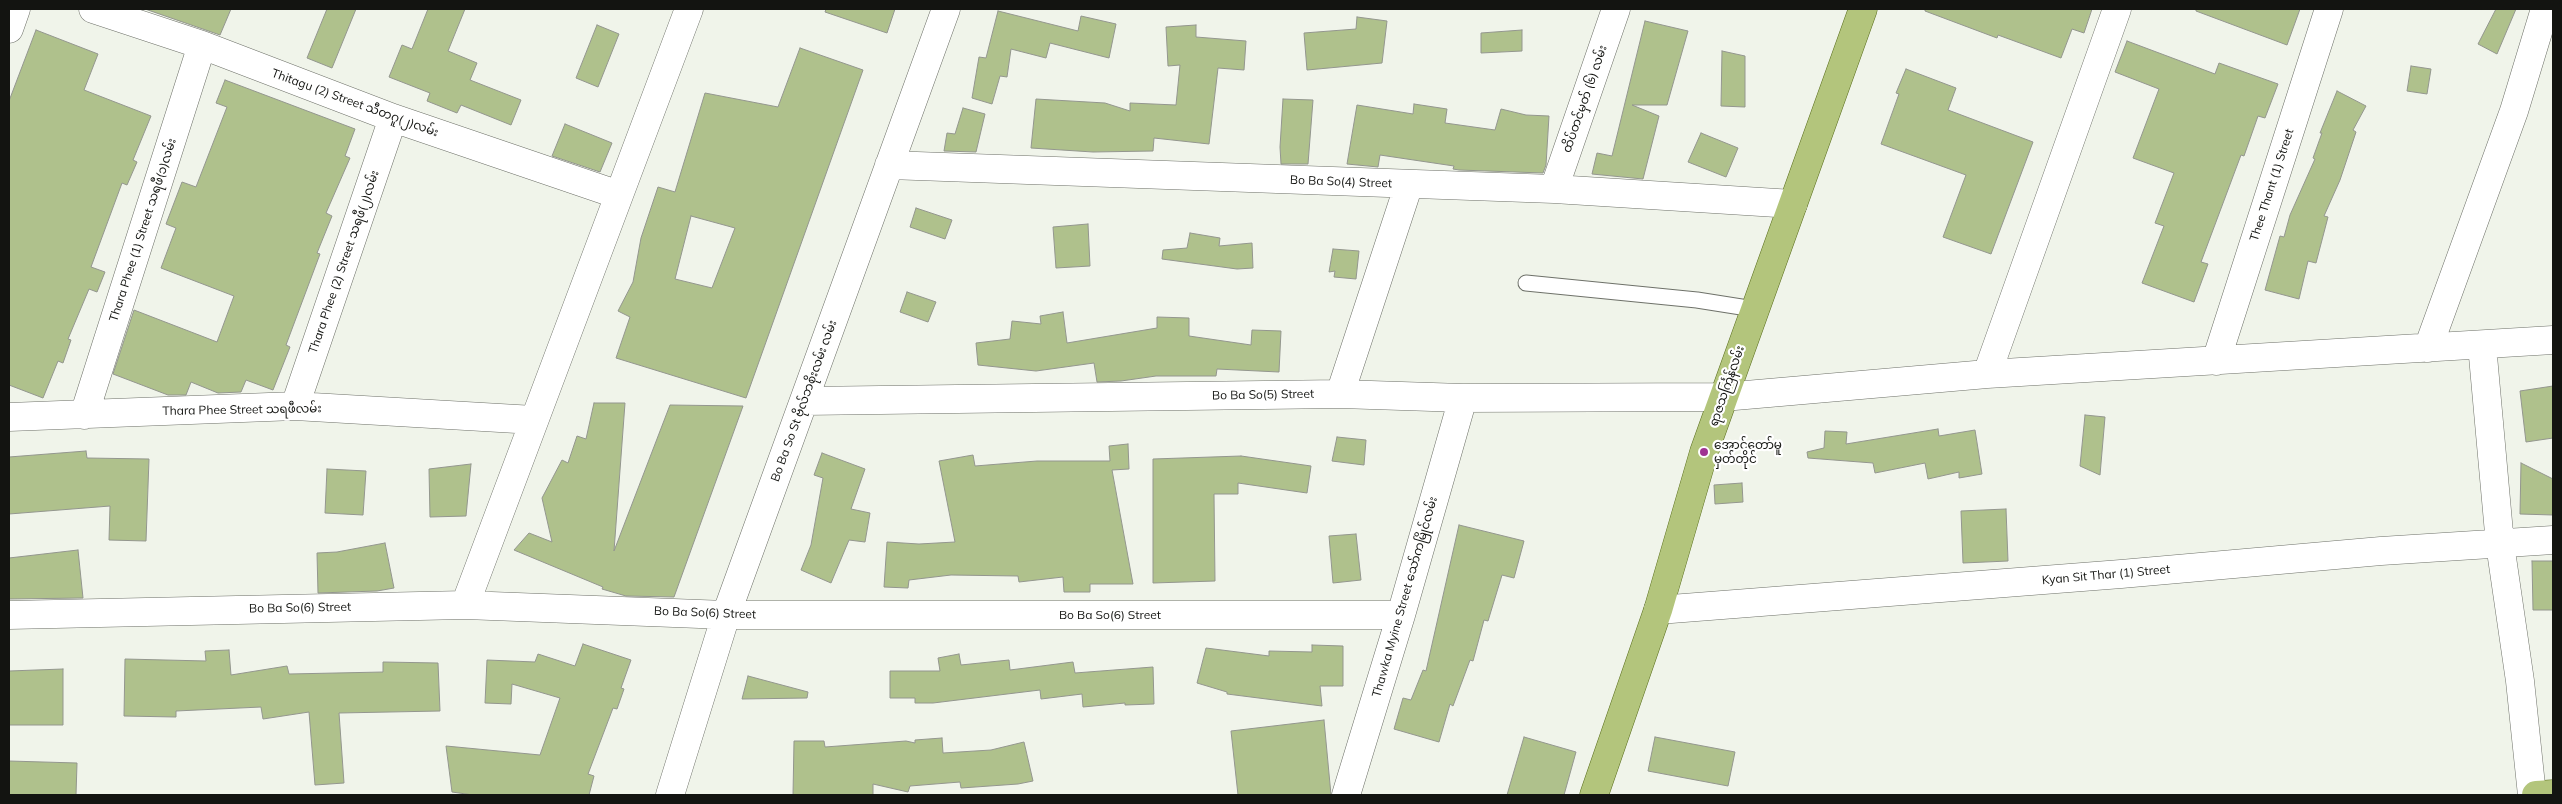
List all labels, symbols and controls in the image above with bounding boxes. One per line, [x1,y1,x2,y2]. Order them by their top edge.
street label: ထိပ်တင်မှတ် (၆) လမ်း [1560,43,1610,155]
street label: Thitagu (2) Street သီတဂူ(၂)လမ်း [270,66,440,140]
street label: Thee Thant (1) Street [2247,127,2297,243]
street label: Thara Phee (1) Street သရဖီ(၁)လမ်း [106,136,180,324]
street label: Thara Phee (2) Street သရဖီ(၂)လမ်း [306,168,382,356]
street label: Bo Ba So(4) Street [1290,173,1392,191]
street label: Bo Ba So St ဗိုလ်ဘစိုးလမ်း လမ်း [768,318,840,484]
street label: ရာဇသင်္ကြန်လမ်း [1706,344,1748,428]
street label: Bo Ba So(5) Street [1212,387,1314,403]
street label: Thara Phee Street သရဖီလမ်း [162,401,322,419]
place label: အောင်တော်မူ မှတ်တိုင် [1714,438,1782,466]
marker: အောင်တော်မူ မှတ်တိုင် [1698,446,1710,458]
street label: Thawka Myine Street သော်ကမြိုင်လမ်း [1369,495,1441,699]
street label: Kyan Sit Thar (1) Street [2041,562,2171,588]
street label: Bo Ba So(6) Street [249,600,351,616]
street label: Bo Ba So(6) Street [654,604,756,622]
street label: Bo Ba So(6) Street [1059,608,1161,622]

